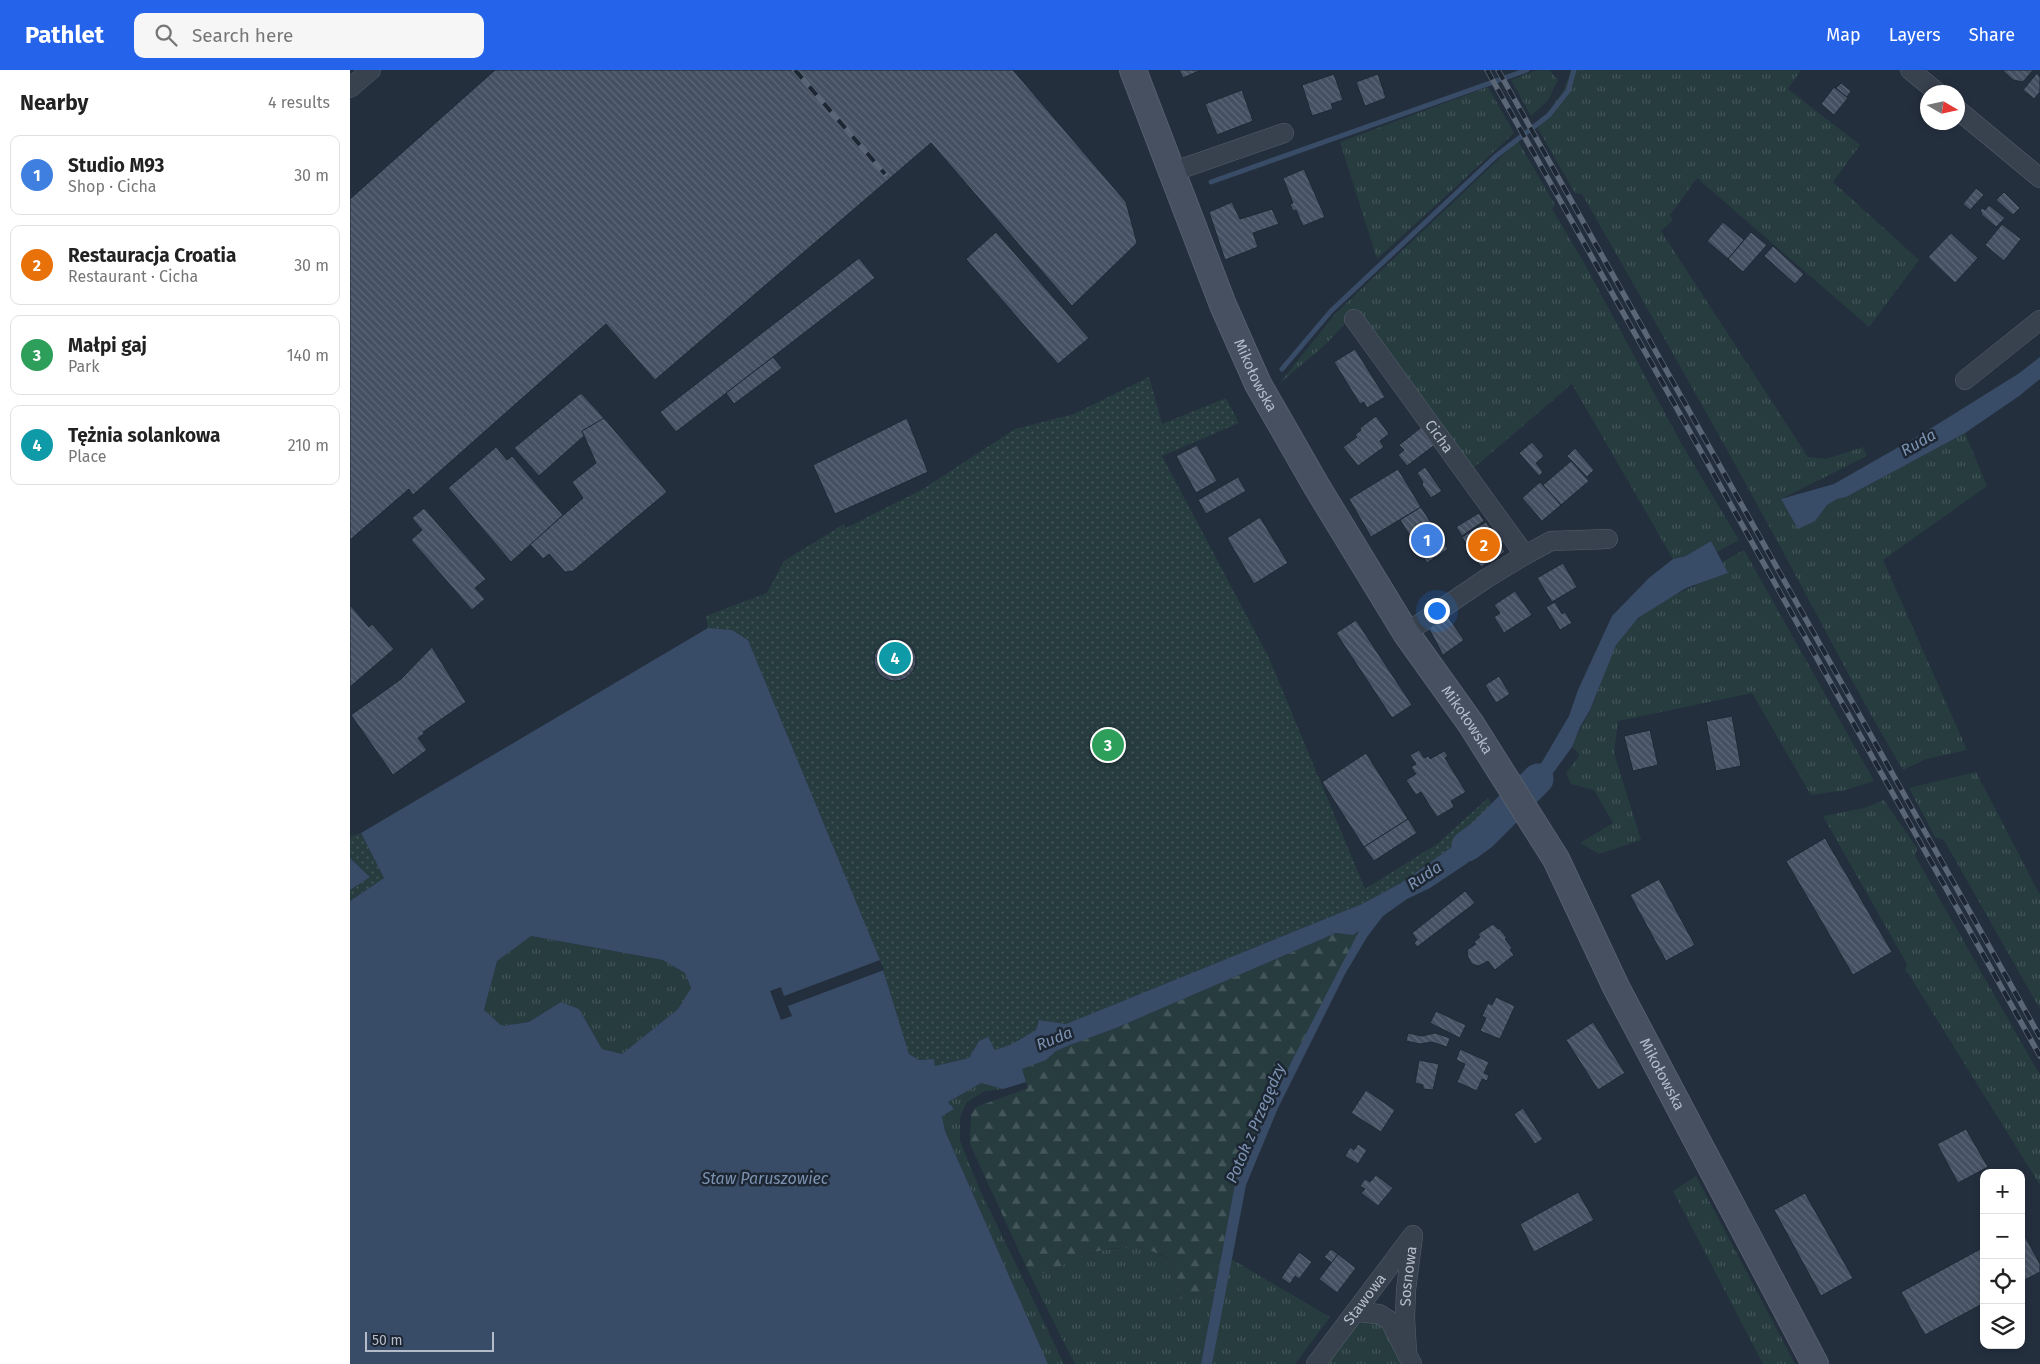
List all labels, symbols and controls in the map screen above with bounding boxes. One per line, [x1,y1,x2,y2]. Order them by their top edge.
search box [134,13,484,58]
text: Pathlet [25,21,104,49]
icon: search [152,21,180,49]
text: Search here [192,24,293,47]
text: Map [1826,24,1861,46]
text: Layers [1889,24,1941,46]
text: Share [1969,24,2015,46]
north arrow [1920,85,1965,130]
text: Nearby [20,90,88,116]
text: 4 results [268,93,330,112]
text: Studio M93 [68,154,164,177]
text: 1 [33,166,41,185]
text: 30 m [294,166,329,185]
text: Shop · Cicha [68,177,156,196]
text: Restauracja Croatia [68,244,236,267]
text: 2 [33,256,41,275]
text: 30 m [294,256,329,275]
text: Restaurant · Cicha [68,267,198,286]
text: Małpi gaj [68,334,147,357]
street label: Mikołowska [1230,336,1281,415]
text: 3 [33,346,41,365]
text: 140 m [287,346,329,365]
text: Park [68,357,100,376]
street label: Cicha [1421,416,1457,457]
text: Tężnia solankowa [68,424,220,447]
water label: Ruda [1897,425,1939,460]
text: 4 [32,436,42,455]
text: 210 m [288,436,329,455]
text: Place [68,447,107,466]
pin: 1 [1411,521,1443,559]
pin: 2 [1468,526,1500,564]
your location [1424,598,1450,624]
pin: 4 [879,639,911,677]
street label: Mikołowska [1438,682,1497,757]
pin: 3 [1092,726,1124,764]
water label: Ruda [1404,857,1445,894]
water label: Ruda [1033,1023,1075,1054]
street label: Mikołowska [1636,1035,1688,1113]
water label: Potok z Przegędzy [1222,1060,1290,1186]
water label: Staw Paruszowiec [701,1169,829,1188]
map controls [1980,1169,2025,1349]
button: + [1980,1169,2025,1214]
button: − [1980,1214,2025,1259]
street label: Sosnowa [1396,1245,1421,1307]
button: locate [1980,1259,2025,1304]
street label: Stawowa [1339,1270,1390,1329]
button: layers [1980,1304,2025,1349]
scale bar [365,1329,494,1352]
text: 50 m [372,1332,403,1349]

